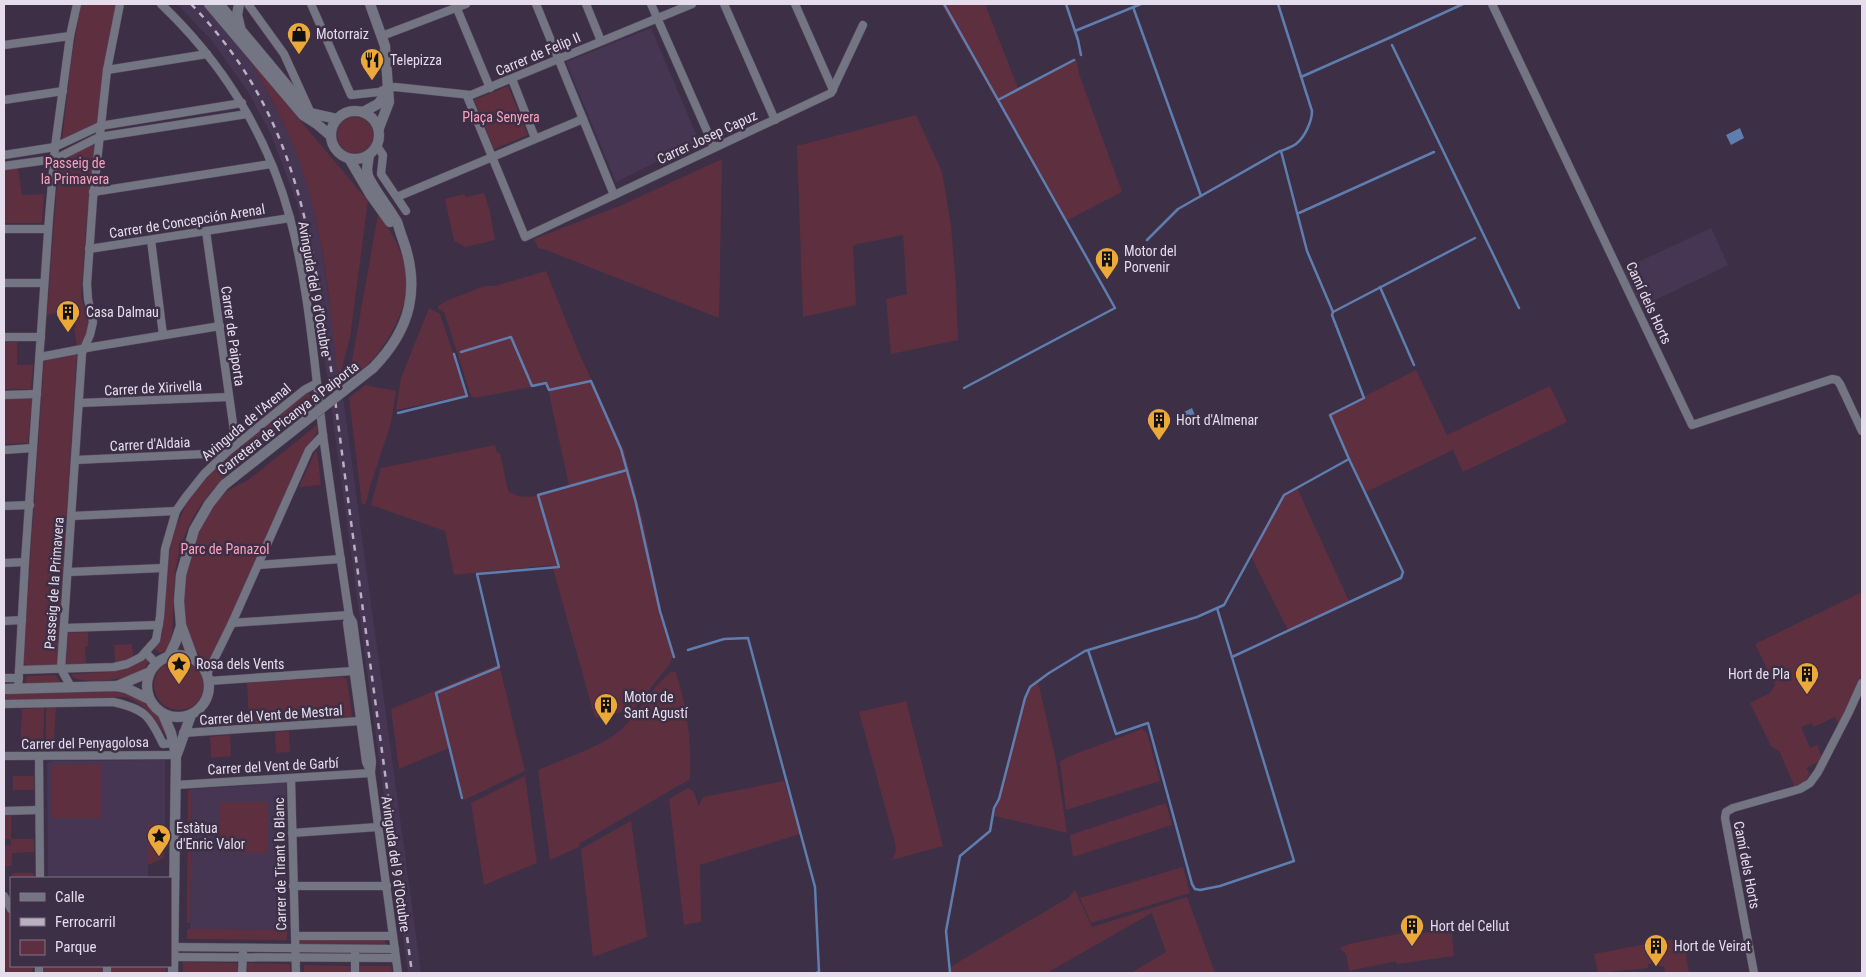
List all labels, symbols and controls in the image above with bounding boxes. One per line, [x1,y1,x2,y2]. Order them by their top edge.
shop icon: Motorraiz [286,21,312,55]
place label: Motorraiz [316,26,369,42]
street label: Carrer de Felip II [493,29,583,79]
restaurant icon: Telepizza [359,47,385,81]
place label: Telepizza [390,52,442,68]
street label: Carrer Josep Capuz [654,107,760,167]
park label: Plaça Senyera [462,109,540,125]
park label: Passeig de la Primavera [41,155,109,187]
street label: Carrer de Concepción Arenal [108,201,266,241]
street label: Avinguda del 9 d'Octubre [295,220,335,358]
place label: Motor del Porvenir [1124,243,1177,275]
building icon: Motor del Porvenir [1094,246,1120,280]
street label: Camí dels Horts [1623,259,1675,347]
street label: Carrer de Paiporta [218,285,248,387]
building icon: Casa Dalmau [55,299,81,333]
place label: Casa Dalmau [86,304,159,320]
street label: Carretera de Picanya a Paiporta [214,358,362,478]
street label: Carrer de Xirivella [104,377,202,399]
street label: Avinguda de l'Arenal [198,380,294,464]
building icon: Hort d'Almenar [1146,407,1172,441]
place label: Hort d'Almenar [1176,412,1258,428]
street label: Carrer d'Aldaia [109,434,191,454]
street label: Passeig de la Primavera [41,516,67,650]
park label: Parc de Panazol [180,541,270,557]
place icon: Rosa dels Vents [166,651,192,685]
place label: Rosa dels Vents [196,656,285,672]
building icon: Hort de Pla [1794,661,1820,695]
place label: Hort de Pla [1728,666,1790,682]
place label: Motor de Sant Agustí [624,689,688,721]
building icon: Motor de Sant Agustí [593,692,619,726]
street label: Carrer del Vent de Mestral [199,702,343,728]
street label: Carrer del Penyagolosa [21,734,149,752]
street label: Carrer del Vent de Garbí [207,755,340,777]
street label: Avinguda del 9 d'Octubre [379,795,414,933]
street label: Carrer de Tirant lo Blanc [271,797,289,931]
place label: Estàtua d'Enric Valor [176,820,245,852]
street label: Camí dels Horts [1731,820,1763,910]
place icon: Estàtua d'Enric Valor [146,823,172,857]
legend [10,877,172,967]
text: Calle [55,888,85,906]
text: Ferrocarril [55,913,116,931]
building icon: Hort del Cellut [1399,913,1425,947]
place label: Hort del Cellut [1430,918,1509,934]
building icon: Hort de Veirat [1643,933,1669,967]
text: Parque [55,938,97,956]
place label: Hort de Veirat [1674,938,1751,954]

